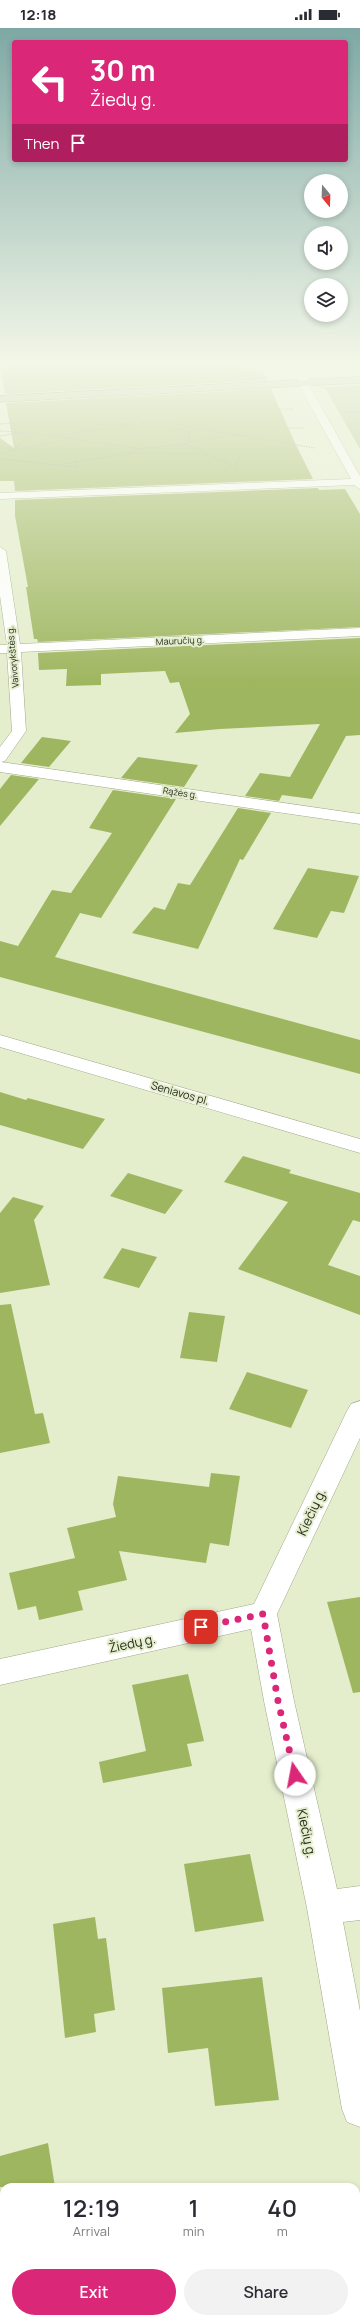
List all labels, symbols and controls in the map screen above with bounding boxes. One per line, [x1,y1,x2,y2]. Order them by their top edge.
text: 12:18 [20,4,56,25]
text: 30 m [90,51,155,89]
icon: left [24,56,76,108]
text: Žiedų g. [90,87,156,111]
icon: arrive [67,132,89,154]
text: Then [24,133,59,154]
north arrow [304,174,348,218]
map controls [304,174,348,322]
button: sound [304,226,348,270]
button: layers [304,278,348,322]
street label: Vaivorykštės g. [3,626,22,688]
street label: Mauručių g. [156,633,204,648]
street label: Rąžės g. [162,784,198,801]
street label: Seniavos pl. [149,1077,211,1108]
street label: Kiečių g. [292,1486,330,1538]
pin [184,1610,218,1644]
icon: arrive [190,1616,212,1638]
street label: Žiedų g. [107,1629,157,1657]
position arrow [274,1754,316,1796]
street label: Kiečių g. [293,1807,321,1859]
text: 12:19 [63,2191,120,2224]
text: 1 [189,2191,199,2224]
text: 40 [267,2191,297,2224]
text: Arrival [73,2222,110,2240]
text: min [183,2222,205,2240]
text: m [277,2222,288,2240]
button: Exit [12,2269,176,2315]
button: Share [184,2269,348,2315]

